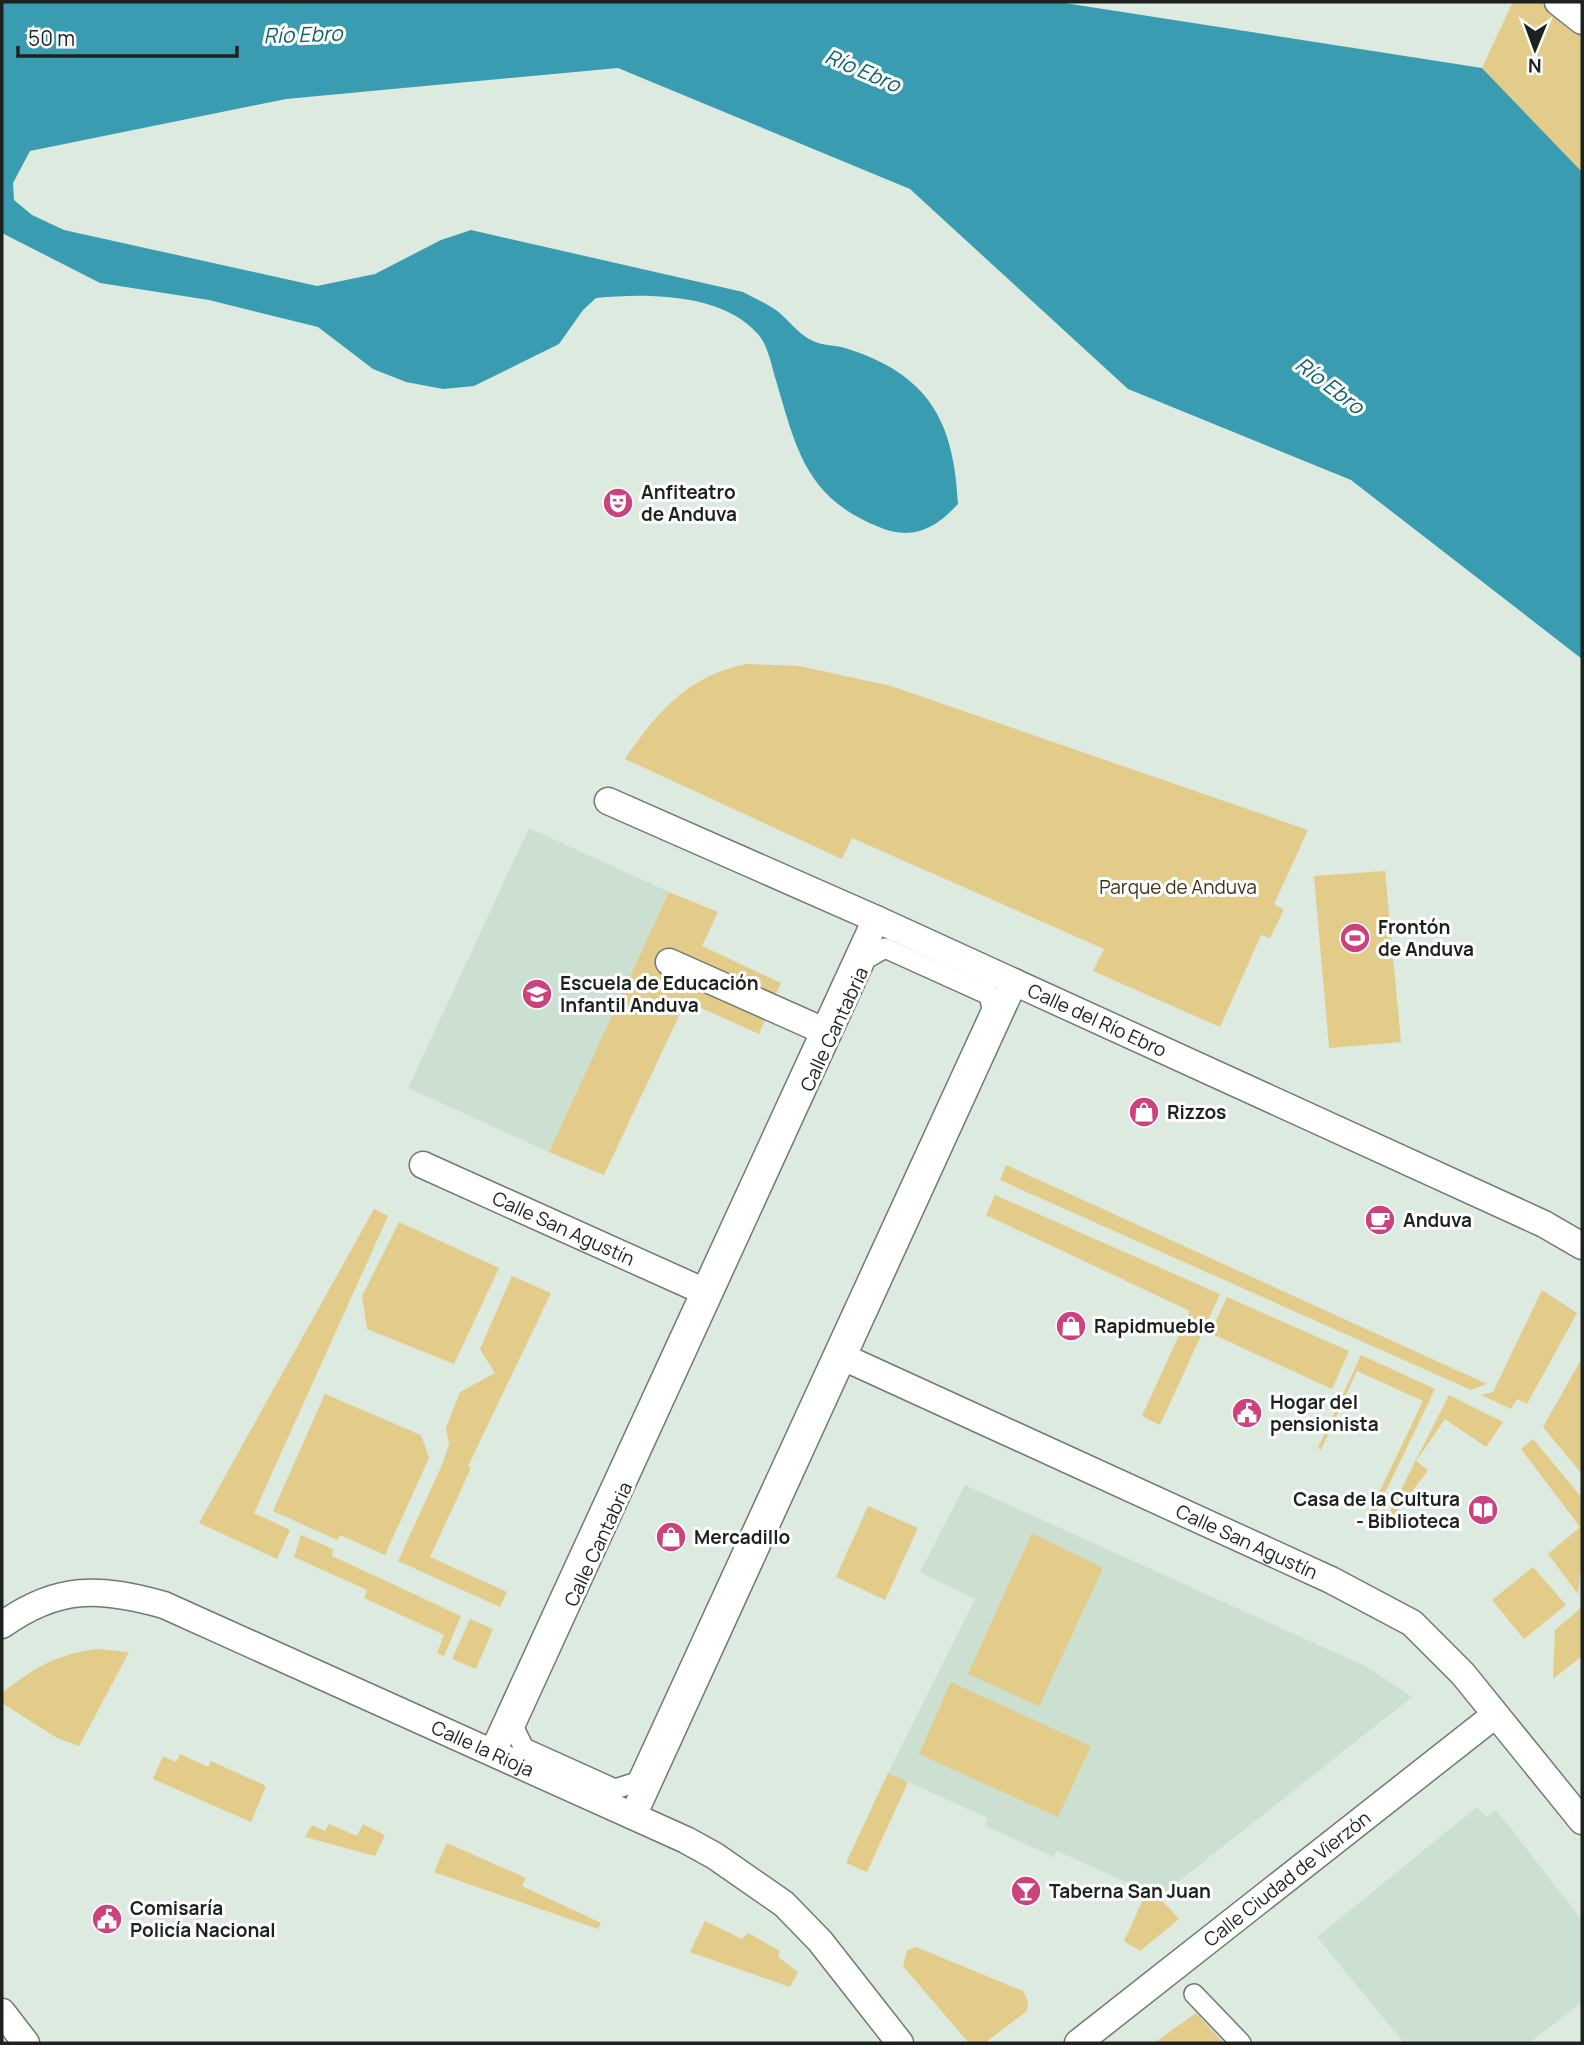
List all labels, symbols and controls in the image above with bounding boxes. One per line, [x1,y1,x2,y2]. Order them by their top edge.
scale bar [18,14,236,58]
north arrow [1500,14,1570,84]
water label: Río Ebro [263,19,345,49]
text: 50 m [28,24,75,52]
water label: Río Ebro [821,42,906,99]
text: N [1528,53,1542,79]
water label: Río Ebro [1290,350,1371,421]
place label: Anfiteatro de Anduva [641,479,737,527]
theatre icon: Anfiteatro de Anduva [601,486,635,520]
park label: Parque de Anduva [1099,874,1257,900]
place label: Frontón de Anduva [1378,914,1474,962]
sports icon: Frontón de Anduva [1338,921,1372,955]
street label: Calle Cantabria [794,963,874,1095]
place label: Escuela de Educación Infantil Anduva [560,970,759,1018]
school or university icon: Escuela de Educación Infantil Anduva [520,977,554,1011]
street label: Calle del Río Ebro [1024,977,1171,1063]
shop icon: Rizzos [1127,1095,1161,1129]
place label: Rizzos [1167,1099,1226,1125]
street label: Calle San Agustín [488,1185,639,1272]
cafe icon: Anduva [1363,1203,1397,1237]
place label: Anduva [1403,1207,1472,1233]
shop icon: Rapidmueble [1054,1309,1088,1343]
place label: Rapidmueble [1094,1313,1215,1339]
place label: Hogar del pensionista [1270,1389,1379,1437]
public building icon: Hogar del pensionista [1230,1396,1264,1430]
street label: Calle Cantabria [558,1478,638,1610]
place label: Casa de la Cultura - Biblioteca [1293,1486,1460,1534]
library icon: Casa de la Cultura - Biblioteca [1466,1493,1500,1527]
street label: Calle San Agustín [1172,1498,1322,1585]
shop icon: Mercadillo [654,1520,688,1554]
place label: Mercadillo [694,1524,790,1550]
street label: Calle la Rioja [427,1714,538,1783]
street label: Calle Ciudad de Vierzón [1198,1805,1376,1952]
bar icon: Taberna San Juan [1009,1874,1043,1908]
place label: Taberna San Juan [1049,1878,1211,1904]
place label: Comisaría Policía Nacional [130,1895,276,1943]
public building icon: Comisaría Policía Nacional [90,1902,124,1936]

